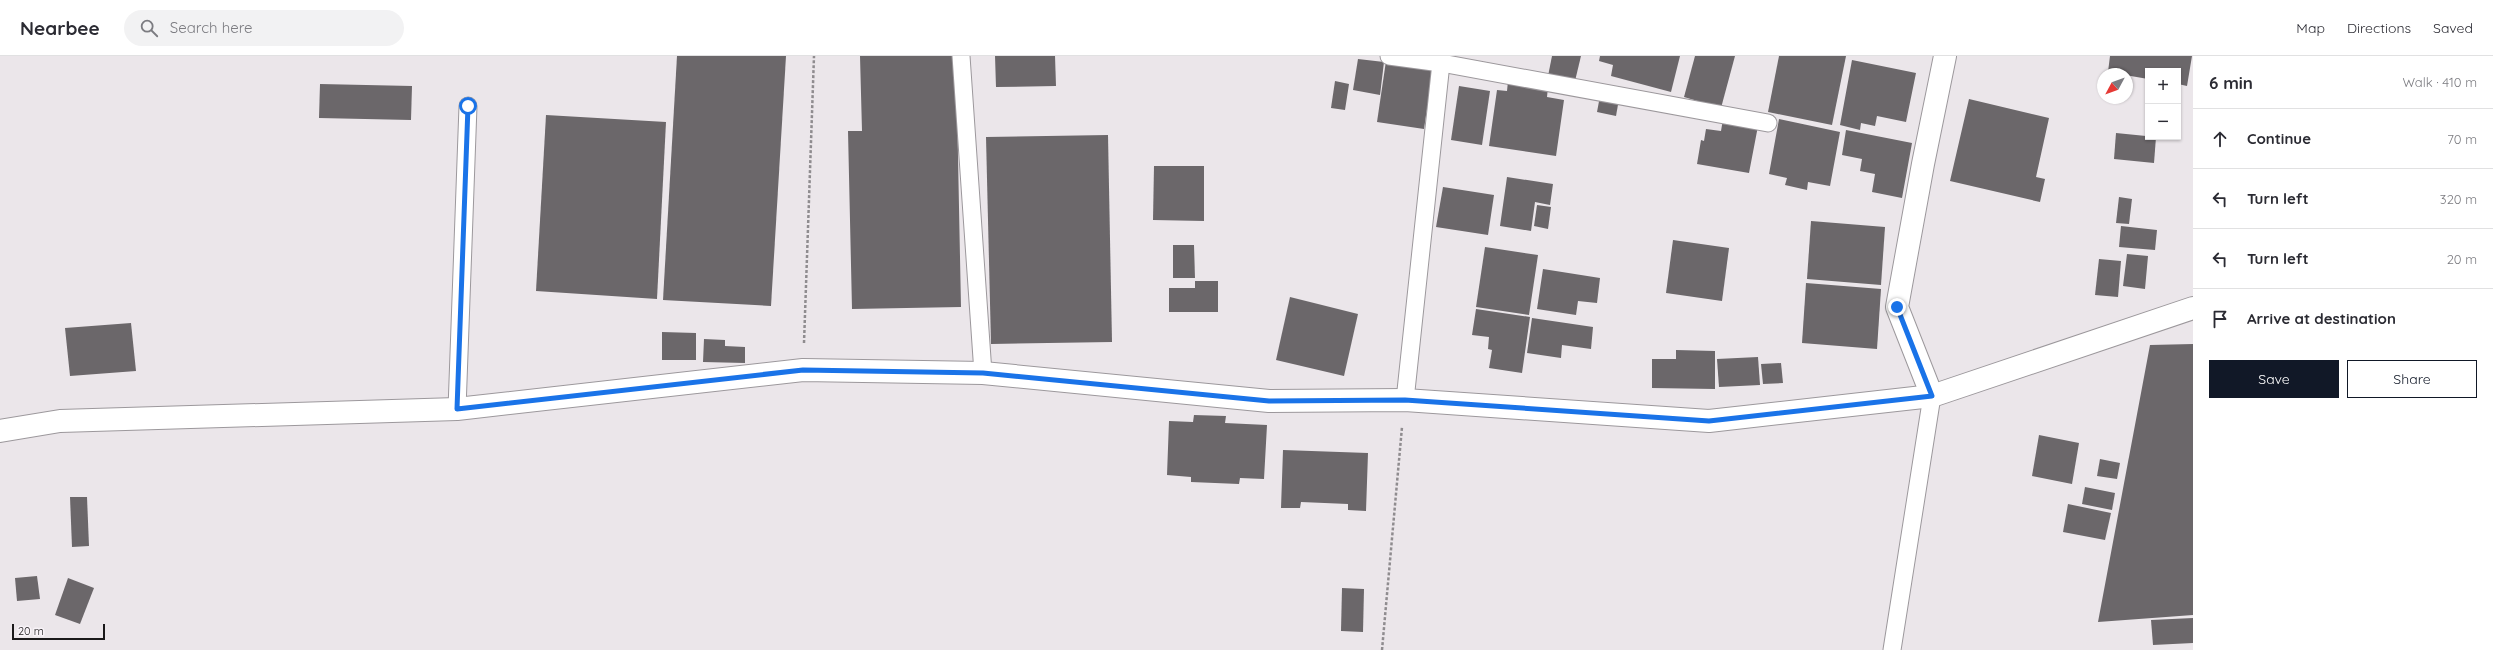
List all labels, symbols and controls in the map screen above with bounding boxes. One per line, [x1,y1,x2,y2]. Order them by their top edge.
search box [124,10,404,46]
text: Nearbee [20,16,100,40]
icon: search [138,17,160,39]
text: Search here [170,18,253,37]
text: Map [2296,19,2325,37]
text: Directions [2347,19,2411,37]
text: Saved [2433,19,2473,37]
north arrow [2097,68,2133,104]
map controls [2145,68,2181,140]
button: + [2145,68,2181,104]
text: 6 min [2209,72,2253,93]
text: Walk · 410 m [2402,74,2477,90]
route start [459,97,477,115]
button: − [2145,104,2181,140]
icon: ahead [2209,128,2231,150]
text: Continue [2247,129,2311,148]
text: 70 m [2447,131,2477,147]
icon: left [2209,188,2231,210]
text: Turn left [2247,189,2309,208]
text: 320 m [2440,191,2477,207]
icon: left [2209,248,2231,270]
text: Turn left [2247,249,2309,268]
text: 20 m [2447,251,2477,267]
route end [1888,298,1906,316]
icon: arrive [2209,308,2231,330]
text: Arrive at destination [2247,309,2396,328]
button: Save [2209,360,2339,398]
button: Share [2347,360,2477,398]
scale bar [12,622,105,641]
text: 20 m [18,624,44,638]

